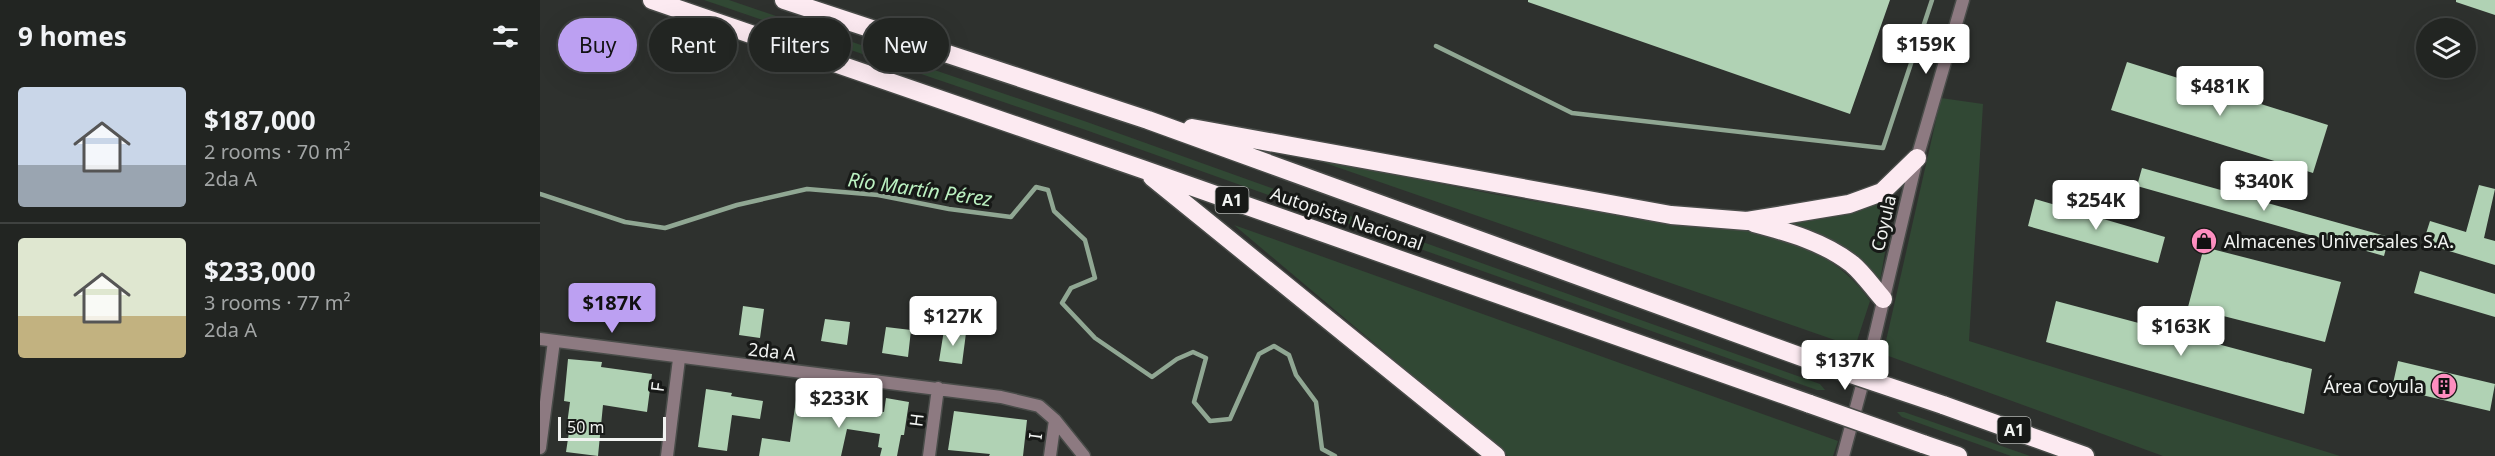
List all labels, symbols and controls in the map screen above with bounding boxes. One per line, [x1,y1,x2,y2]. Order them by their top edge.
text: 9 homes [18,18,127,54]
chip: Buy [558,18,637,72]
chip: Rent [649,18,737,72]
chip: Filters [749,18,851,72]
chip: New [863,18,949,72]
map controls [2416,18,2476,78]
button: layers [2416,18,2476,78]
icon: filters [489,20,522,53]
pin: $159K [1884,24,1968,75]
text: $159K [1896,30,1956,57]
pin: $481K [2178,66,2262,117]
text: $481K [2190,72,2250,99]
text: $187,000 [204,102,316,138]
icon: home [66,111,138,183]
text: 2 rooms · 70 m² [204,138,351,165]
pin: $340K [2222,161,2306,212]
text: 2da A [204,165,257,192]
water label: Río Martín Pérez [846,166,994,212]
text: $340K [2234,167,2294,194]
pin: $254K [2054,180,2138,231]
street label: Autopista Nacional [1268,181,1426,255]
text: $254K [2066,186,2126,213]
road number: A1 [1216,187,1248,213]
street label: Coyula [1865,193,1901,253]
shop icon: Almacenes Universales S.A. [2189,226,2219,256]
place label: Almacenes Universales S.A. [2224,229,2454,253]
text: $233,000 [204,253,316,289]
icon: home [66,262,138,334]
pin: $187K [570,283,654,334]
text: 3 rooms · 77 m² [204,289,351,316]
text: $187K [582,289,642,316]
pin: $127K [911,296,995,347]
text: $127K [923,302,983,329]
pin: $163K [2139,306,2223,357]
text: $163K [2151,312,2211,339]
text: 2da A [204,316,257,343]
street label: 2da A [747,337,797,365]
pin: $137K [1803,340,1887,391]
text: $137K [1815,346,1875,373]
building icon: Área Coyula [2429,371,2459,401]
place label: Área Coyula [2324,374,2424,398]
pin: $233K [797,378,881,429]
street label: F [645,381,669,393]
text: $233K [809,384,869,411]
street label: H [903,412,929,428]
scale bar [558,414,666,442]
text: 50 m [567,416,604,438]
road number: A1 [1998,417,2030,443]
street label: I [1023,432,1047,440]

